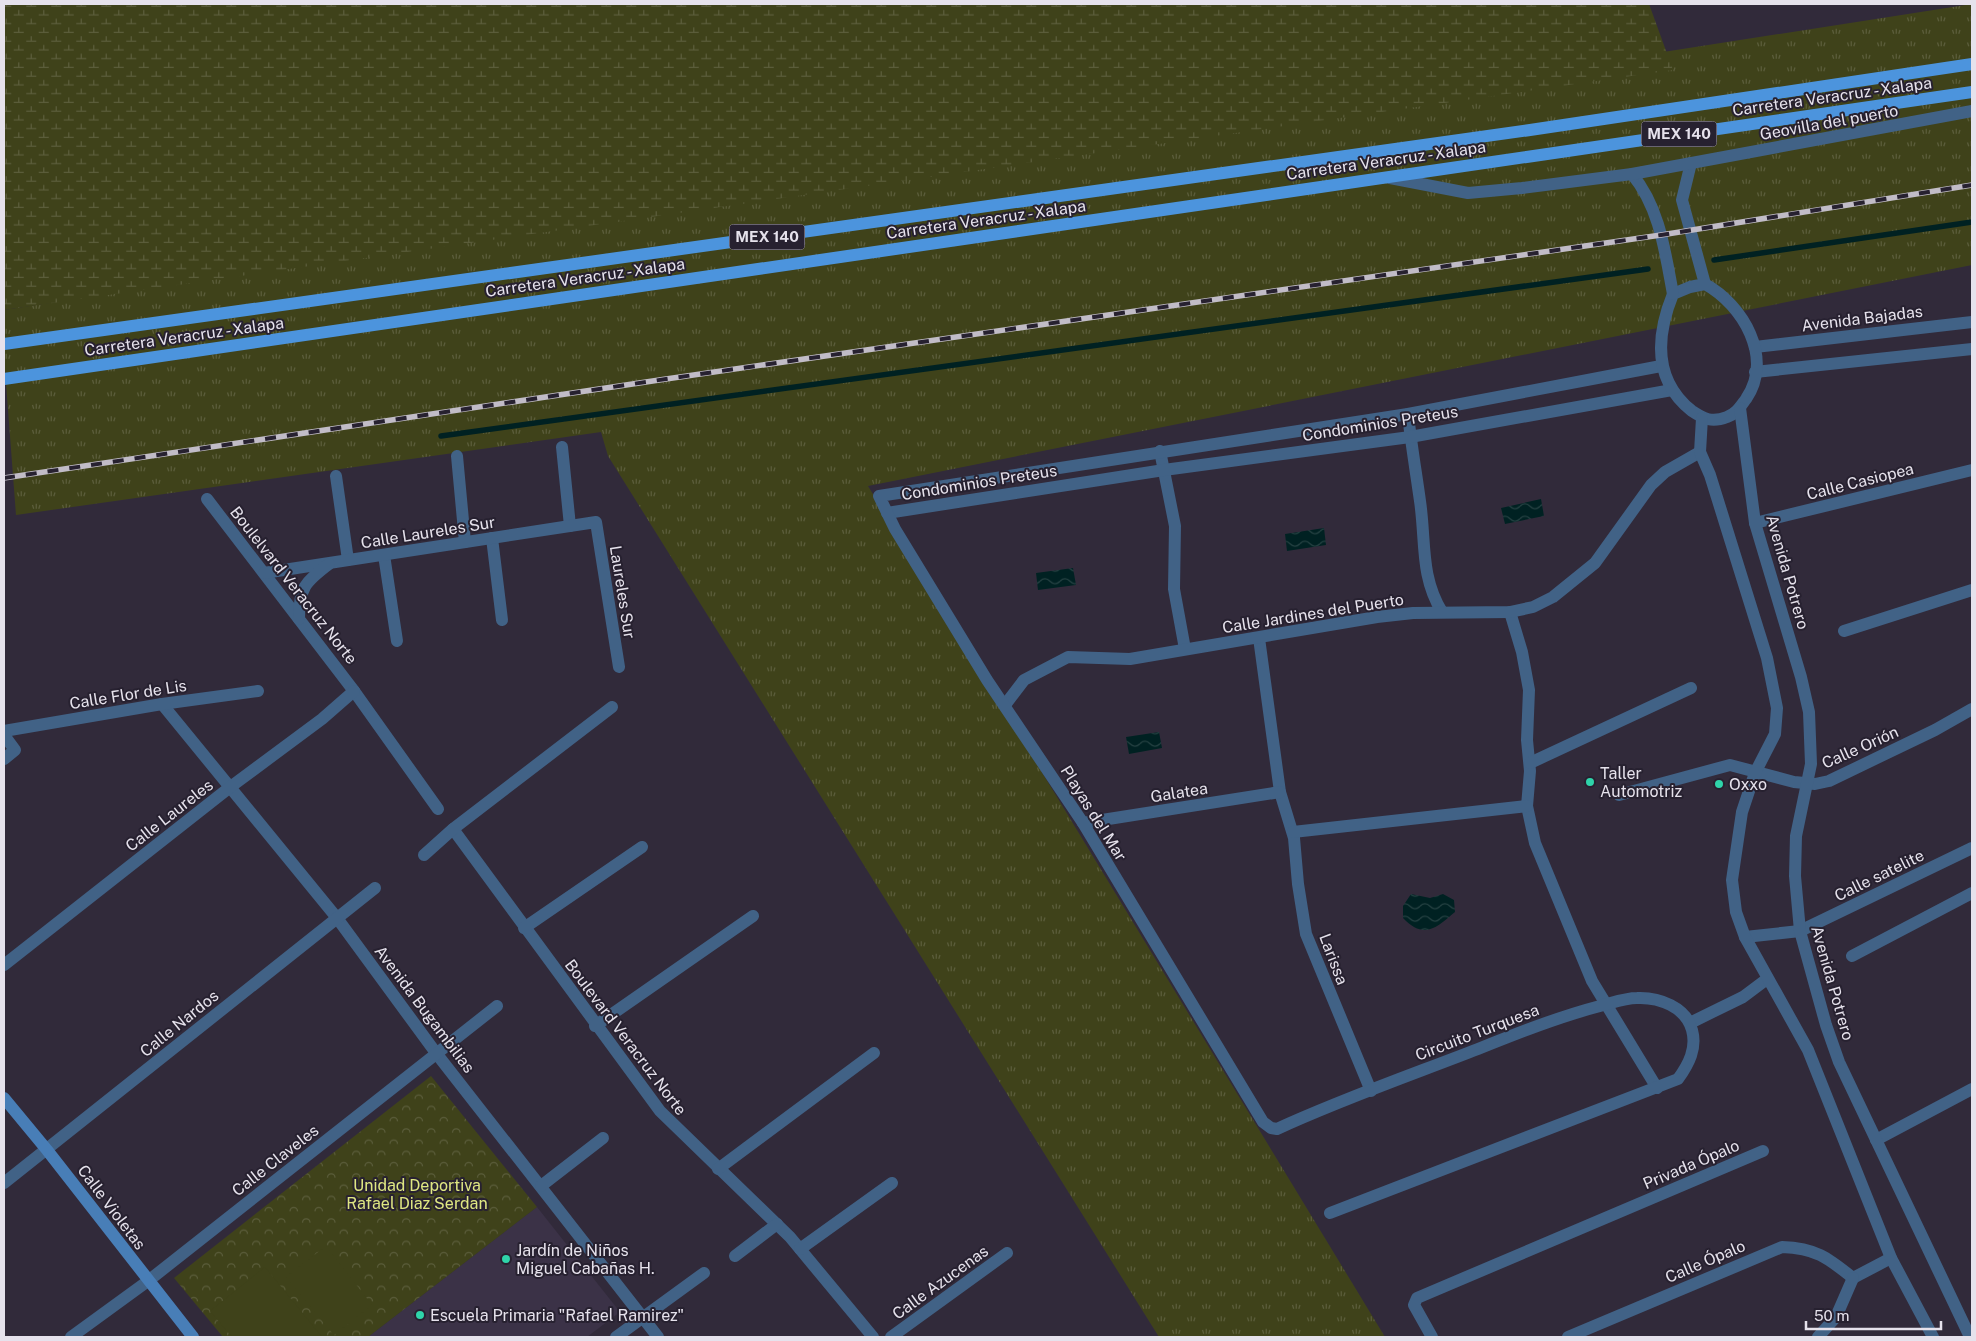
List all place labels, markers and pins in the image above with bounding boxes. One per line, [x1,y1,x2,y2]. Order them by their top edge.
place label: Taller Automotriz [1600,764,1683,801]
place label: Oxxo [1729,775,1767,794]
marker: Taller Automotriz [1584,776,1596,788]
marker: Oxxo [1713,778,1725,790]
place label: Jardín de Niños Miguel Cabañas H. [516,1241,655,1278]
marker: Jardín de Niños Miguel Cabañas H. [500,1253,512,1265]
place label: Escuela Primaria "Rafael Ramirez" [430,1306,684,1325]
marker: Escuela Primaria "Rafael Ramirez" [414,1309,426,1321]

